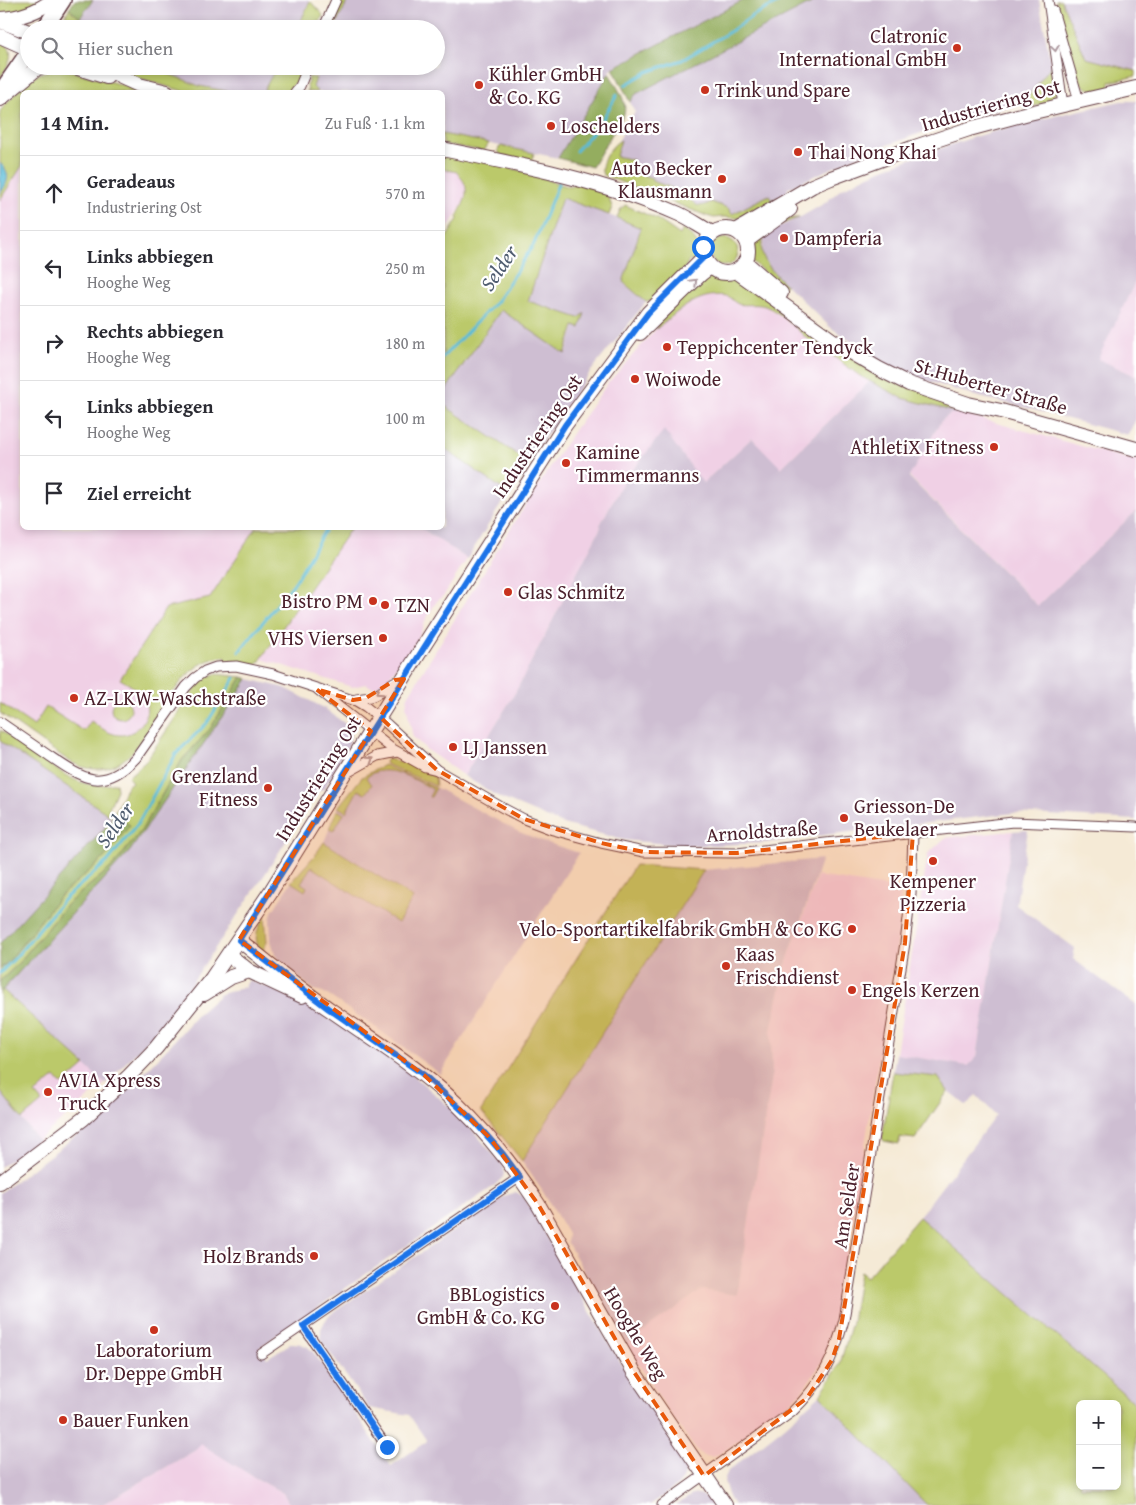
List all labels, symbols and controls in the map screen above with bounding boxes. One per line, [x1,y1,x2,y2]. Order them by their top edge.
search box [20,20,445,75]
place label: Clatronic International GmbH [779,21,947,73]
icon: search [38,34,66,62]
text: Hier suchen [78,34,173,62]
marker: Clatronic International GmbH [951,42,963,54]
one-way arrow [1049,44,1059,53]
place label: Kühler GmbH & Co. KG [489,59,602,111]
street label: Industriering Ost [918,71,1064,138]
place label: Trink und Spare [715,75,850,104]
marker: Kühler GmbH & Co. KG [473,79,485,91]
marker: Trink und Spare [699,84,711,96]
text: 14 Min. [40,107,109,138]
text: Zu Fuß · 1.1 km [325,111,425,135]
place label: Loschelders [561,111,660,140]
marker: Loschelders [545,120,557,132]
place label: Thai Nong Khai [808,137,937,166]
marker: Thai Nong Khai [792,146,804,158]
place label: Auto Becker Klausmann [611,153,712,205]
text: Geradeaus [87,167,175,195]
marker: Auto Becker Klausmann [716,173,728,185]
icon: ahead [40,179,68,207]
text: 570 m [385,181,425,205]
text: Industriering Ost [87,195,202,219]
place label: Dampferia [794,223,882,252]
marker: Dampferia [778,232,790,244]
route start [692,236,715,259]
water label: Selder [472,238,526,297]
text: Links abbiegen [87,242,213,270]
icon: left [40,254,68,282]
text: 250 m [385,256,425,280]
text: Hooghe Weg [87,270,170,294]
one-way arrow [688,278,697,287]
text: Rechts abbiegen [87,317,224,345]
icon: right [40,329,68,357]
text: 180 m [385,331,425,355]
place label: Teppichcenter Tendyck [677,332,874,361]
marker: Teppichcenter Tendyck [661,341,673,353]
text: Hooghe Weg [87,345,170,369]
street label: St.Huberter Straße [911,350,1071,421]
place label: Woiwode [645,364,721,393]
street label: Industriering Ost [484,368,589,503]
marker: Woiwode [629,373,641,385]
text: Links abbiegen [87,392,213,420]
icon: left [40,404,68,432]
text: 100 m [385,406,425,430]
text: Hooghe Weg [87,420,170,444]
place label: AthletiX Fitness [850,432,984,461]
place label: Kamine Timmermanns [576,437,699,489]
marker: AthletiX Fitness [988,441,1000,453]
marker: Kamine Timmermanns [560,457,572,469]
icon: arrive [40,479,68,507]
text: Ziel erreicht [87,479,191,507]
place label: Glas Schmitz [518,577,625,606]
place label: Bistro PM [281,586,363,615]
marker: Glas Schmitz [502,586,514,598]
place label: TZN [395,590,430,619]
marker: Bistro PM [367,595,379,607]
marker: TZN [379,599,391,611]
place label: VHS Viersen [268,623,373,652]
marker: VHS Viersen [377,632,389,644]
place label: AZ-LKW-Waschstraße [84,683,266,712]
one-way arrow [376,686,385,695]
marker: AZ-LKW-Waschstraße [68,692,80,704]
street label: Industriering Ost [267,709,368,846]
place label: LJ Janssen [463,732,547,761]
marker: LJ Janssen [447,741,459,753]
one-way arrow [365,757,374,767]
place label: Grenzland Fitness [172,761,258,813]
marker: Grenzland Fitness [262,782,274,794]
place label: Griesson-De Beukelaer [854,791,955,843]
water label: Selder [88,795,142,854]
street label: Arnoldstraße [705,812,819,849]
marker: Griesson-De Beukelaer [838,812,850,824]
marker: Kempener Pizzeria [927,855,939,867]
place label: Kempener Pizzeria [890,866,976,918]
place label: Velo-Sportartikelfabrik GmbH & Co KG [519,914,842,943]
marker: Velo-Sportartikelfabrik GmbH & Co KG [846,923,858,935]
place label: Kaas Frischdienst [736,939,839,991]
marker: Kaas Frischdienst [720,960,732,972]
place label: Engels Kerzen [862,975,979,1004]
marker: Engels Kerzen [846,984,858,996]
place label: AVIA Xpress Truck [58,1065,161,1117]
marker: AVIA Xpress Truck [42,1086,54,1098]
street label: Am Selder [824,1161,867,1251]
place label: Holz Brands [203,1241,304,1270]
marker: Holz Brands [308,1250,320,1262]
place label: BBLogistics GmbH & Co. KG [417,1279,545,1331]
street label: Hooghe Weg [597,1281,676,1385]
marker: BBLogistics GmbH & Co. KG [549,1300,561,1312]
marker: Laboratorium Dr. Deppe GmbH [148,1324,160,1336]
place label: Laboratorium Dr. Deppe GmbH [86,1335,222,1387]
map controls [1076,1400,1121,1490]
button: + [1076,1400,1121,1445]
place label: Bauer Funken [73,1405,189,1434]
marker: Bauer Funken [57,1414,69,1426]
route end [376,1436,399,1459]
button: − [1076,1445,1121,1490]

